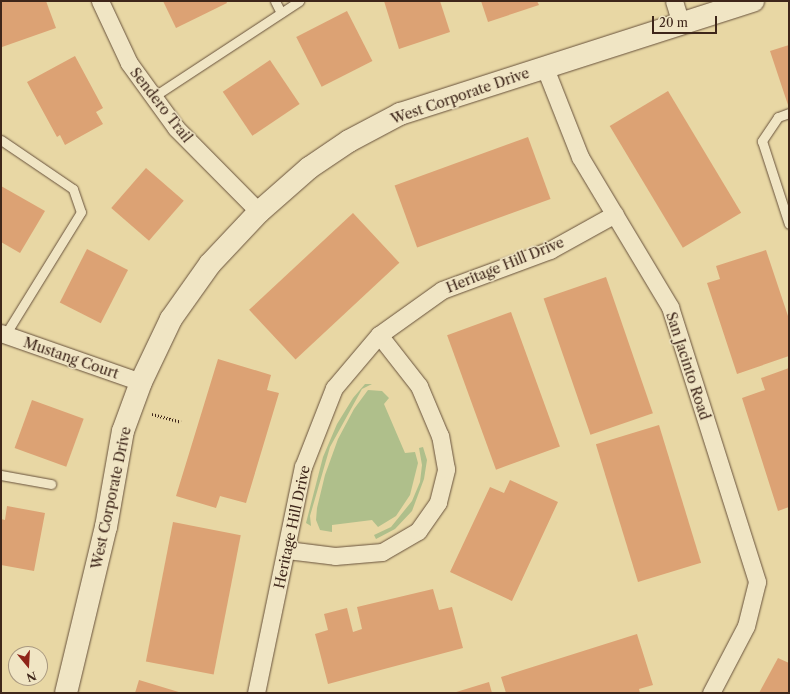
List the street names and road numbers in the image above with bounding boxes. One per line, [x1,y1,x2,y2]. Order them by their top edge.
street label: Sendero Trail [126,64,196,146]
street label: West Corporate Drive [389,64,531,128]
street label: Heritage Hill Drive [444,234,566,296]
street label: San Jacinto Road [663,310,713,422]
street label: Mustang Court [21,334,121,382]
street label: West Corporate Drive [88,425,134,571]
street label: Heritage Hill Drive [271,464,313,590]

